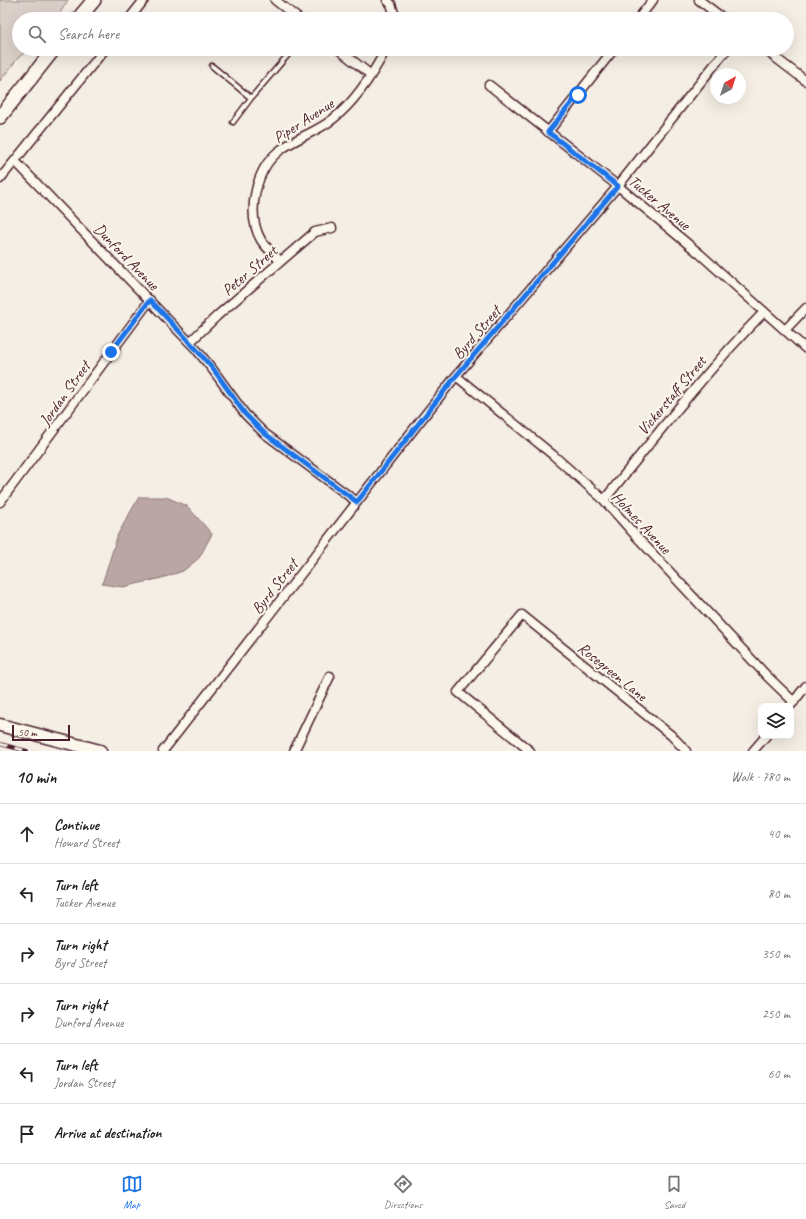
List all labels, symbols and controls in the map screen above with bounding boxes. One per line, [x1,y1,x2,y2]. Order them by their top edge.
search box [12,12,794,56]
icon: search [26,23,48,45]
text: Search here [58,25,119,44]
north arrow [710,68,746,104]
route start [569,86,587,104]
street label: Piper Avenue [270,93,339,148]
street label: Tucker Avenue [624,171,696,236]
street label: Dunford Avenue [89,219,164,296]
street label: Peter Street [218,240,283,300]
street label: Byrd Street [448,300,507,363]
route end [102,343,120,361]
street label: Vickerstaff Street [633,351,712,439]
street label: Jordan Street [34,355,96,431]
street label: Holmes Avenue [607,487,677,560]
street label: Byrd Street [247,553,304,618]
street label: Rosegreen Lane [574,638,652,707]
map controls [758,703,794,739]
button: layers [758,703,794,739]
scale bar [12,723,70,742]
text: 50 m [18,725,37,739]
text: 10 min [16,767,56,788]
text: Walk · 780 m [731,769,790,785]
text: Continue [54,816,99,835]
icon: ahead [16,823,38,845]
text: 40 m [768,826,790,842]
text: Howard Street [54,835,119,851]
text: Turn left [54,876,97,895]
icon: left [16,883,38,905]
text: 80 m [768,886,790,902]
text: Tucker Avenue [54,895,115,911]
text: Turn right [54,936,107,955]
icon: right [16,943,38,965]
text: 350 m [762,946,790,962]
text: Byrd Street [54,955,106,971]
text: Turn right [54,996,107,1015]
icon: right [16,1003,38,1025]
text: 250 m [762,1006,790,1022]
text: Dunford Avenue [54,1015,123,1031]
text: Turn left [54,1056,97,1075]
icon: left [16,1063,38,1085]
text: 60 m [768,1066,790,1082]
text: Jordan Street [54,1075,115,1091]
icon: arrive [16,1123,38,1145]
text: Arrive at destination [54,1124,161,1143]
tab: Map [121,1173,143,1211]
tab: Directions [384,1173,422,1211]
tab: Saved [663,1173,685,1211]

